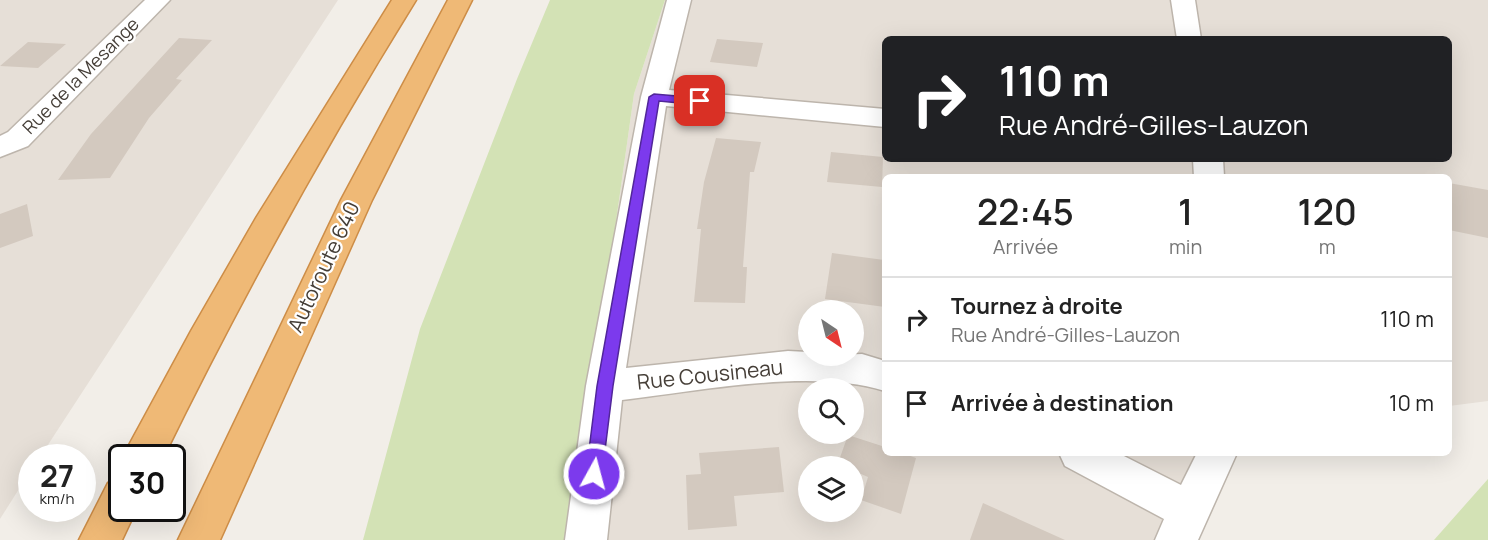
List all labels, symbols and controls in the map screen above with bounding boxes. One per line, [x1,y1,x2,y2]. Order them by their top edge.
street label: Rue de la Mesange [17,12,144,139]
text: 110 m [999,51,1110,109]
icon: right [900,60,978,138]
pin [674,75,725,126]
icon: arrive [683,84,716,117]
text: Rue André-Gilles-Lauzon [999,106,1308,143]
text: 22:45 [977,187,1074,236]
text: 1 [1178,187,1193,236]
text: 120 [1297,187,1357,236]
street label: Autoroute 640 [281,197,366,336]
text: Arrivée [993,233,1058,260]
text: min [1169,233,1202,260]
text: m [1319,233,1336,260]
text: Tournez à droite [951,291,1123,321]
north arrow [798,300,864,366]
map controls [798,300,864,522]
icon: right [900,303,933,336]
text: 110 m [1380,304,1434,334]
text: Rue André-Gilles-Lauzon [951,321,1180,348]
street label: Rue Cousineau [636,352,784,396]
button: search [798,378,864,444]
icon: arrive [900,387,933,420]
text: Arrivée à destination [951,388,1174,418]
text: 10 m [1389,388,1434,418]
position arrow [562,442,626,506]
speed limit sign: 30 [108,444,186,522]
text: 27 [40,455,74,496]
button: layers [798,456,864,522]
text: km/h [40,488,74,509]

